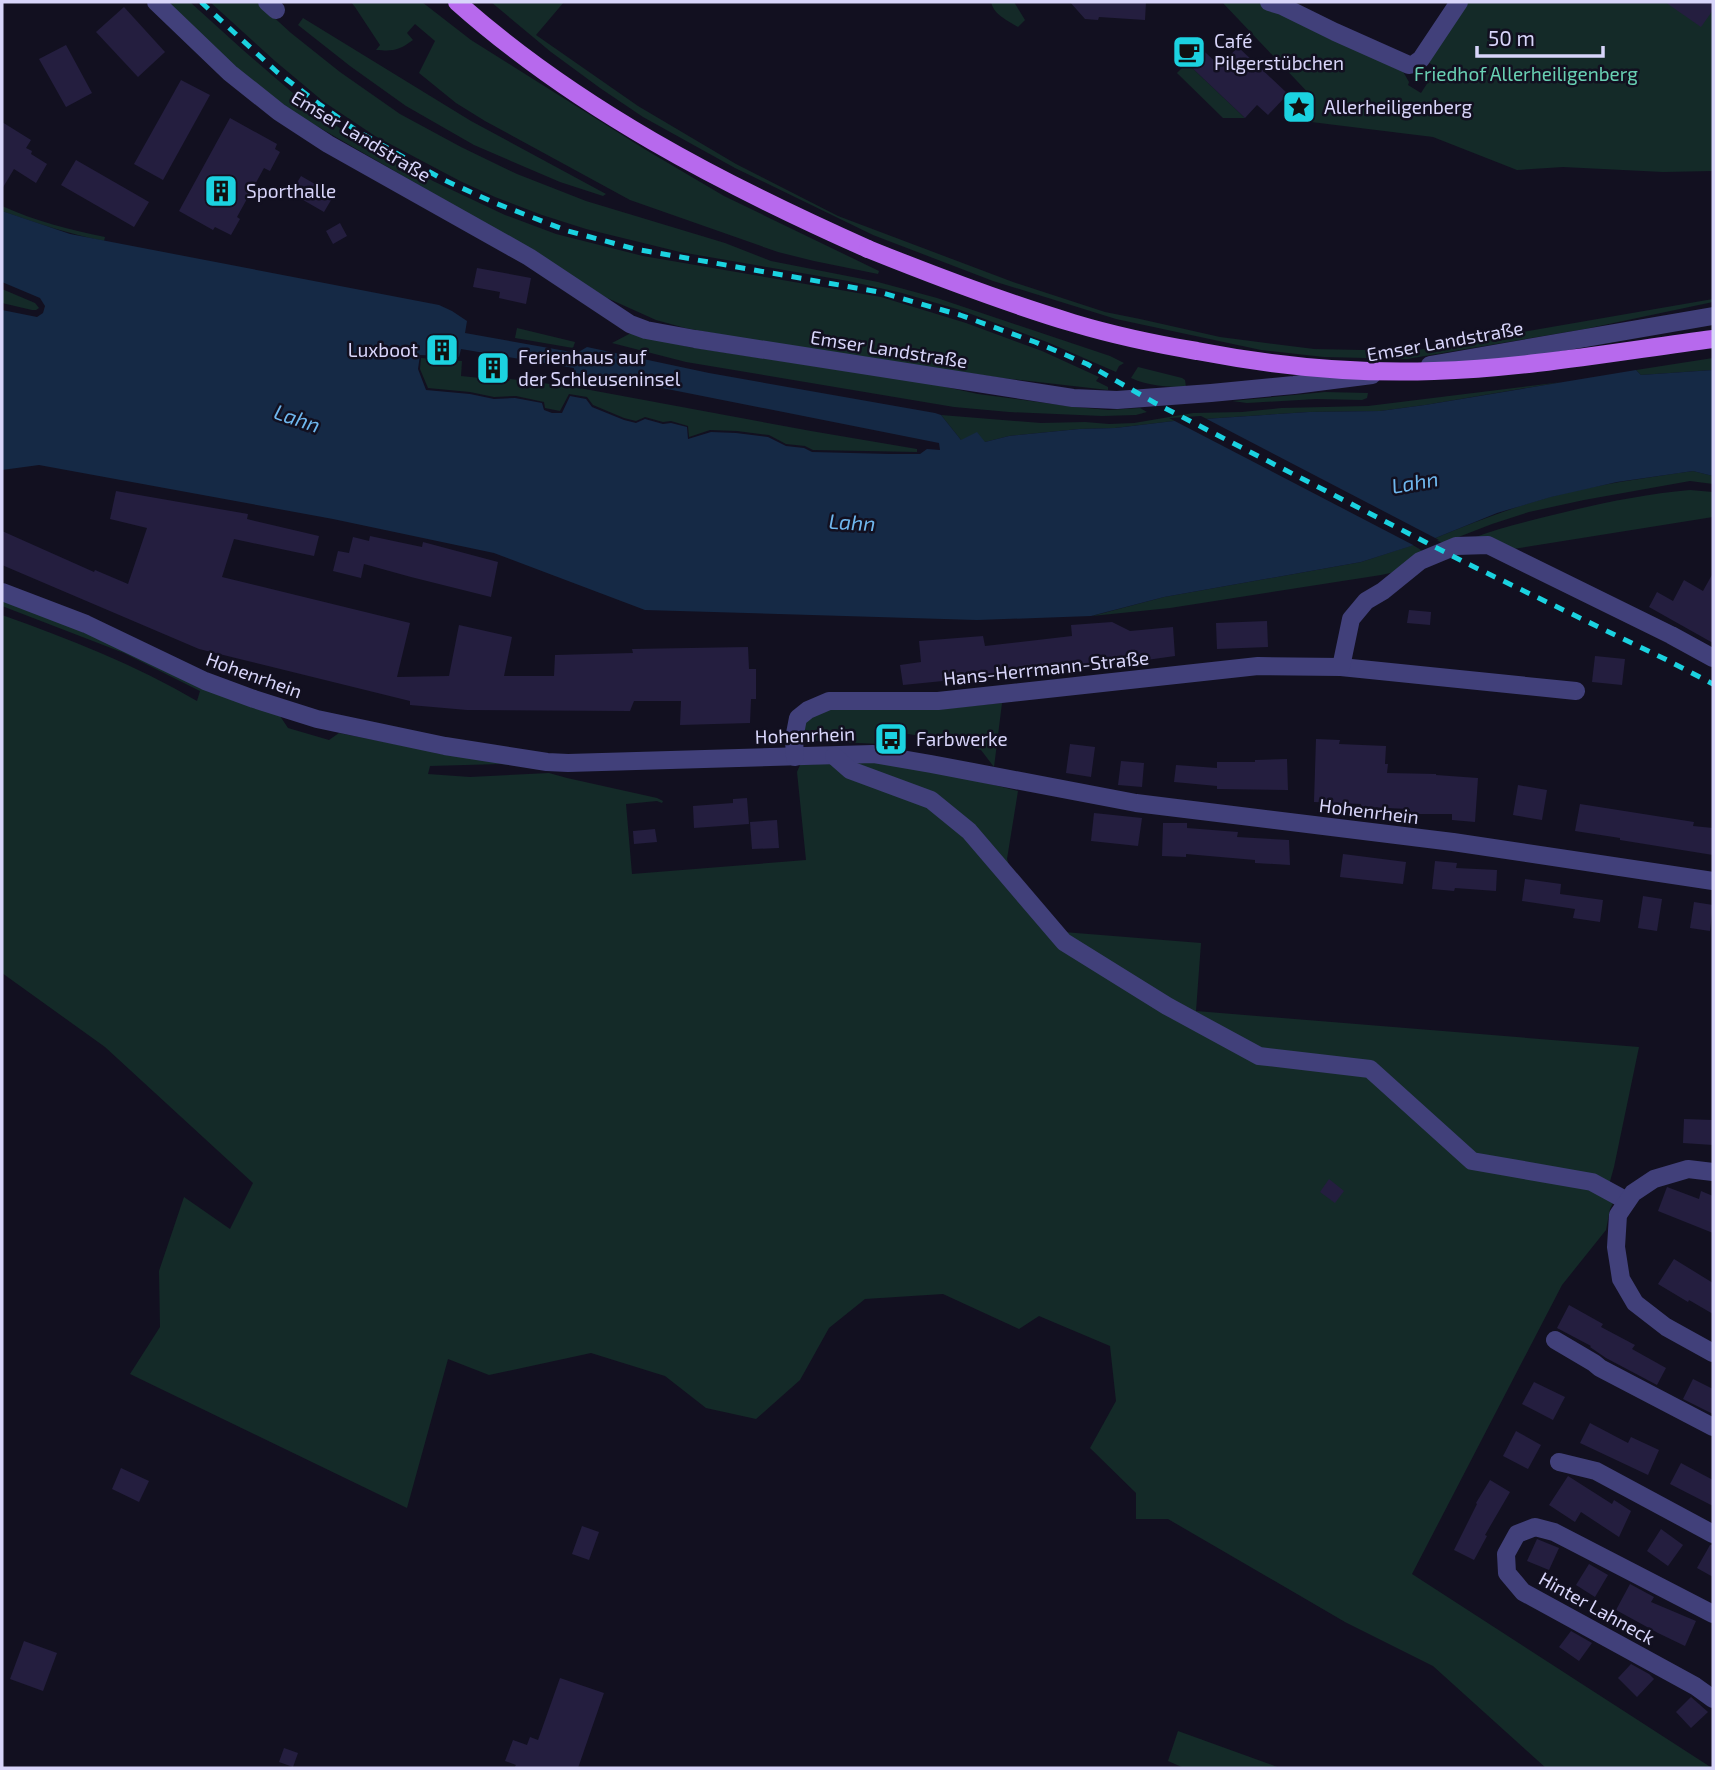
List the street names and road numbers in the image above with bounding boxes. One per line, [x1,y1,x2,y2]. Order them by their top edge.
street label: Emser Landstraße [287,85,435,186]
street label: Emser Landstraße [1365,315,1525,366]
street label: Emser Landstraße [809,325,969,372]
street label: Hans-Herrmann-Straße [942,645,1150,690]
street label: Hohenrhein [203,647,305,703]
street label: Hohenrhein [754,721,856,748]
street label: Hohenrhein [1318,793,1420,828]
street label: Hinter Lahneck [1535,1566,1659,1649]

